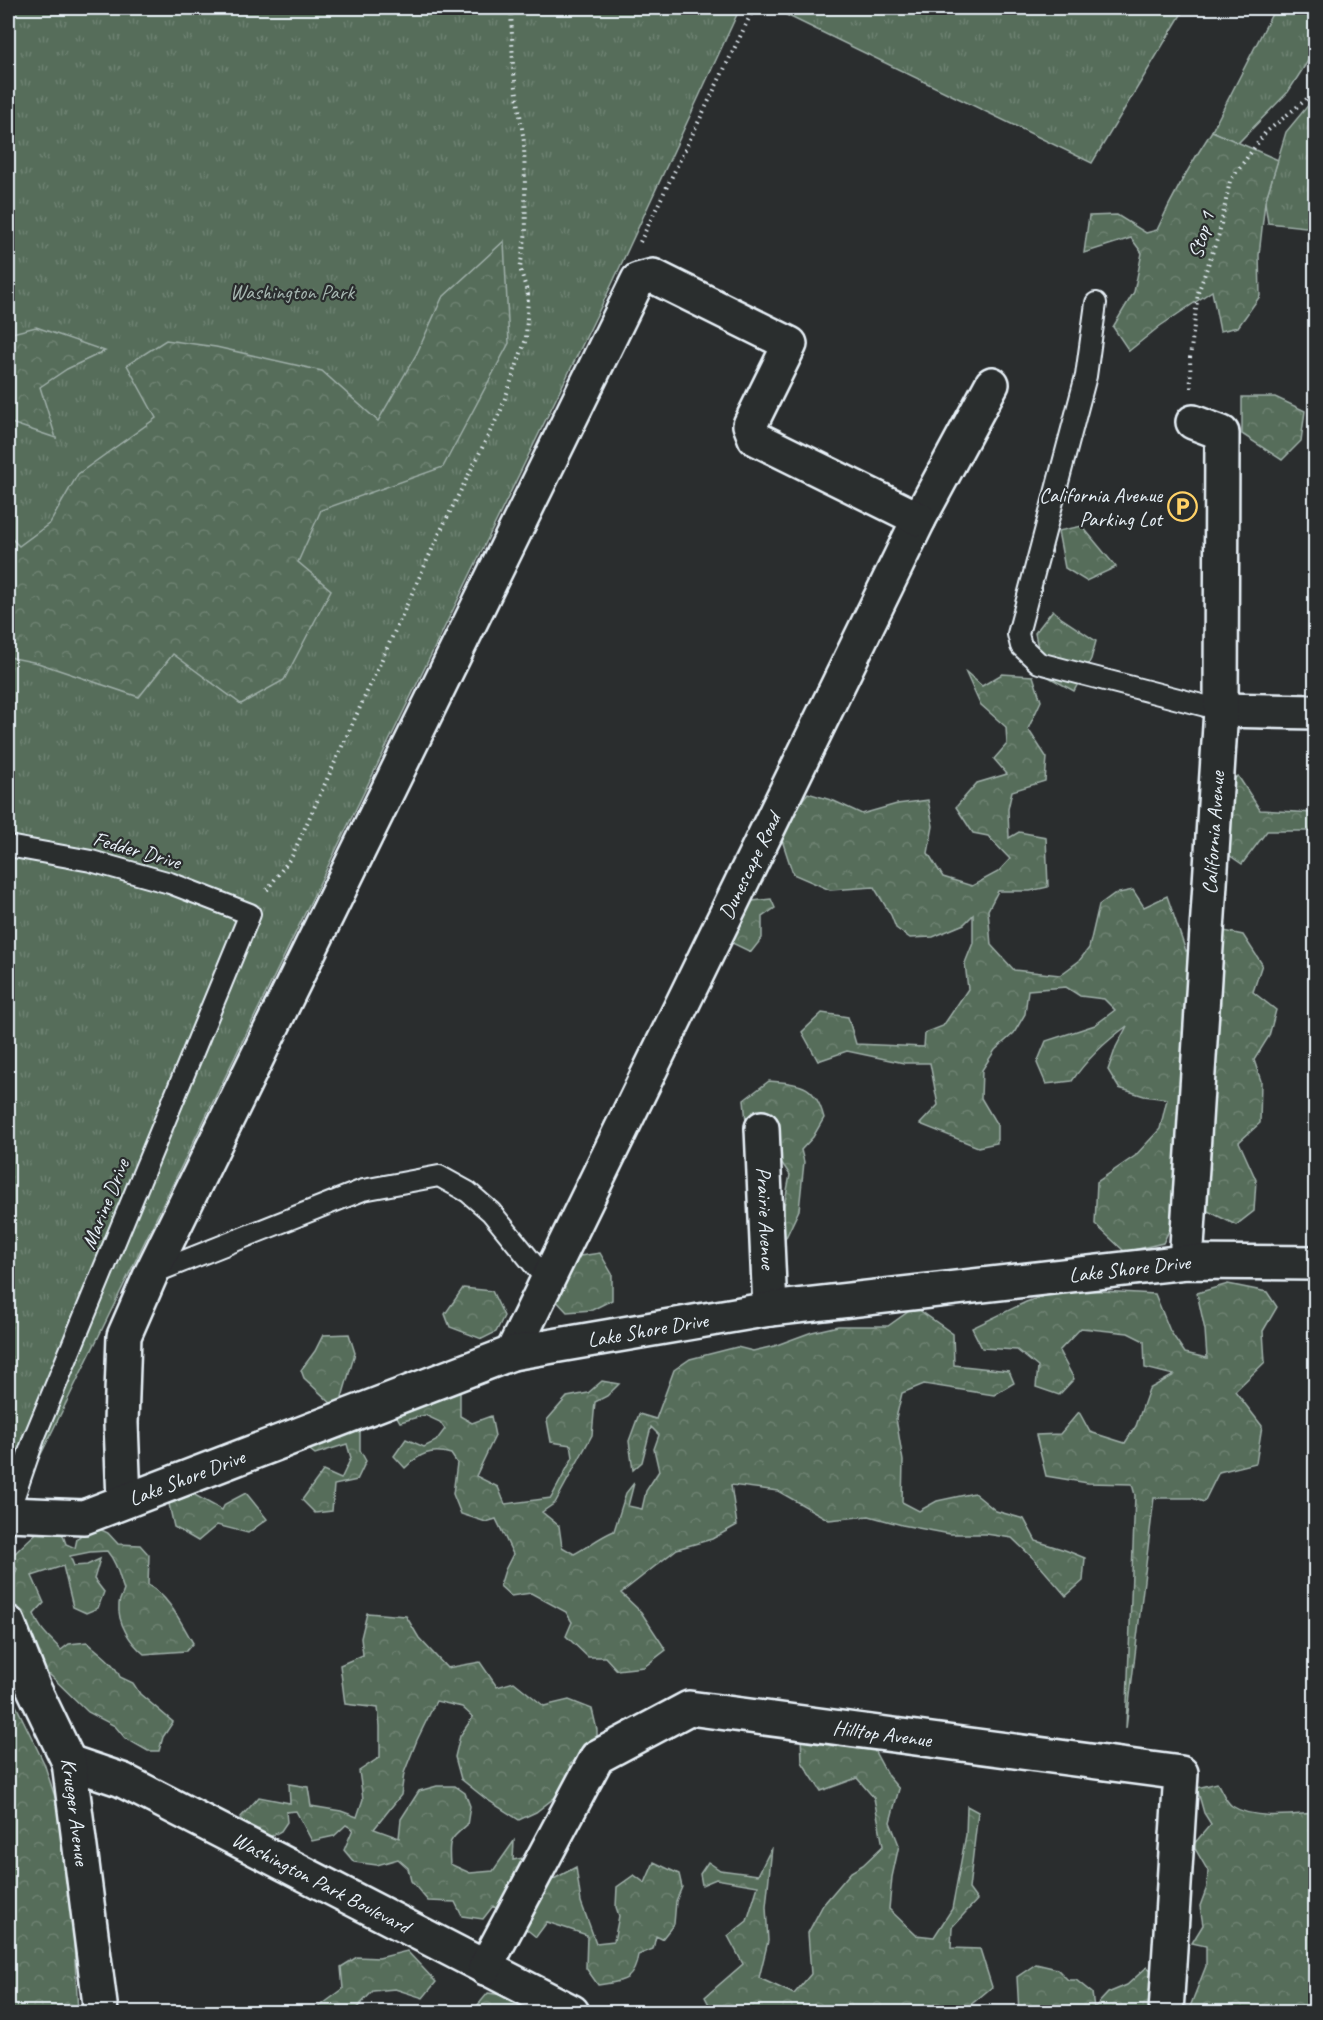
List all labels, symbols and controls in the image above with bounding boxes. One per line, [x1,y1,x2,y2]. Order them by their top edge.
street label: Stop 1 [1182,207,1220,261]
park label: Washington Park [230,279,355,305]
place label: California Avenue Parking Lot [1039,482,1164,532]
parking icon: California Avenue Parking Lot [1167,491,1199,523]
street label: California Avenue [1196,769,1230,895]
street label: Dunescape Road [713,805,788,923]
street label: Fedder Drive [90,825,186,875]
street label: Marine Drive [75,1154,135,1253]
street label: Prairie Avenue [751,1166,781,1272]
street label: Lake Shore Drive [1068,1249,1191,1288]
street label: Lake Shore Drive [585,1307,711,1353]
street label: Lake Shore Drive [125,1443,249,1512]
street label: Hilltop Avenue [831,1714,934,1753]
street label: Krueger Avenue [56,1757,95,1868]
street label: Washington Park Boulevard [228,1826,417,1941]

